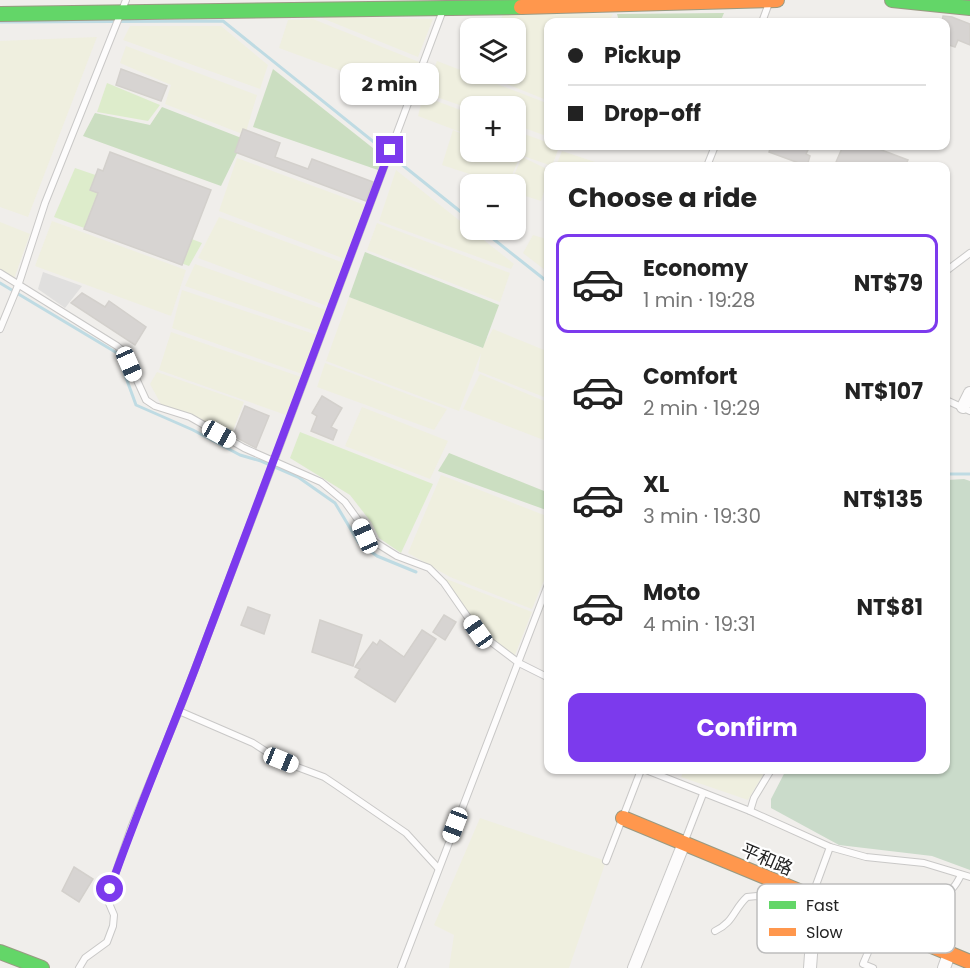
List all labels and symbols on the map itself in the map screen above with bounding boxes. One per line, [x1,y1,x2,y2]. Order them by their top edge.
callout: 2 min [340,63,440,105]
route end [376,136,403,163]
car [113,344,145,384]
car [199,417,239,451]
car [349,516,381,556]
car [460,612,496,652]
car [261,745,301,775]
car [440,805,470,845]
street label: 平和路 [737,837,797,881]
route start [96,875,123,902]
legend [757,884,955,953]
text: Fast [806,894,839,917]
text: Slow [806,921,843,944]

